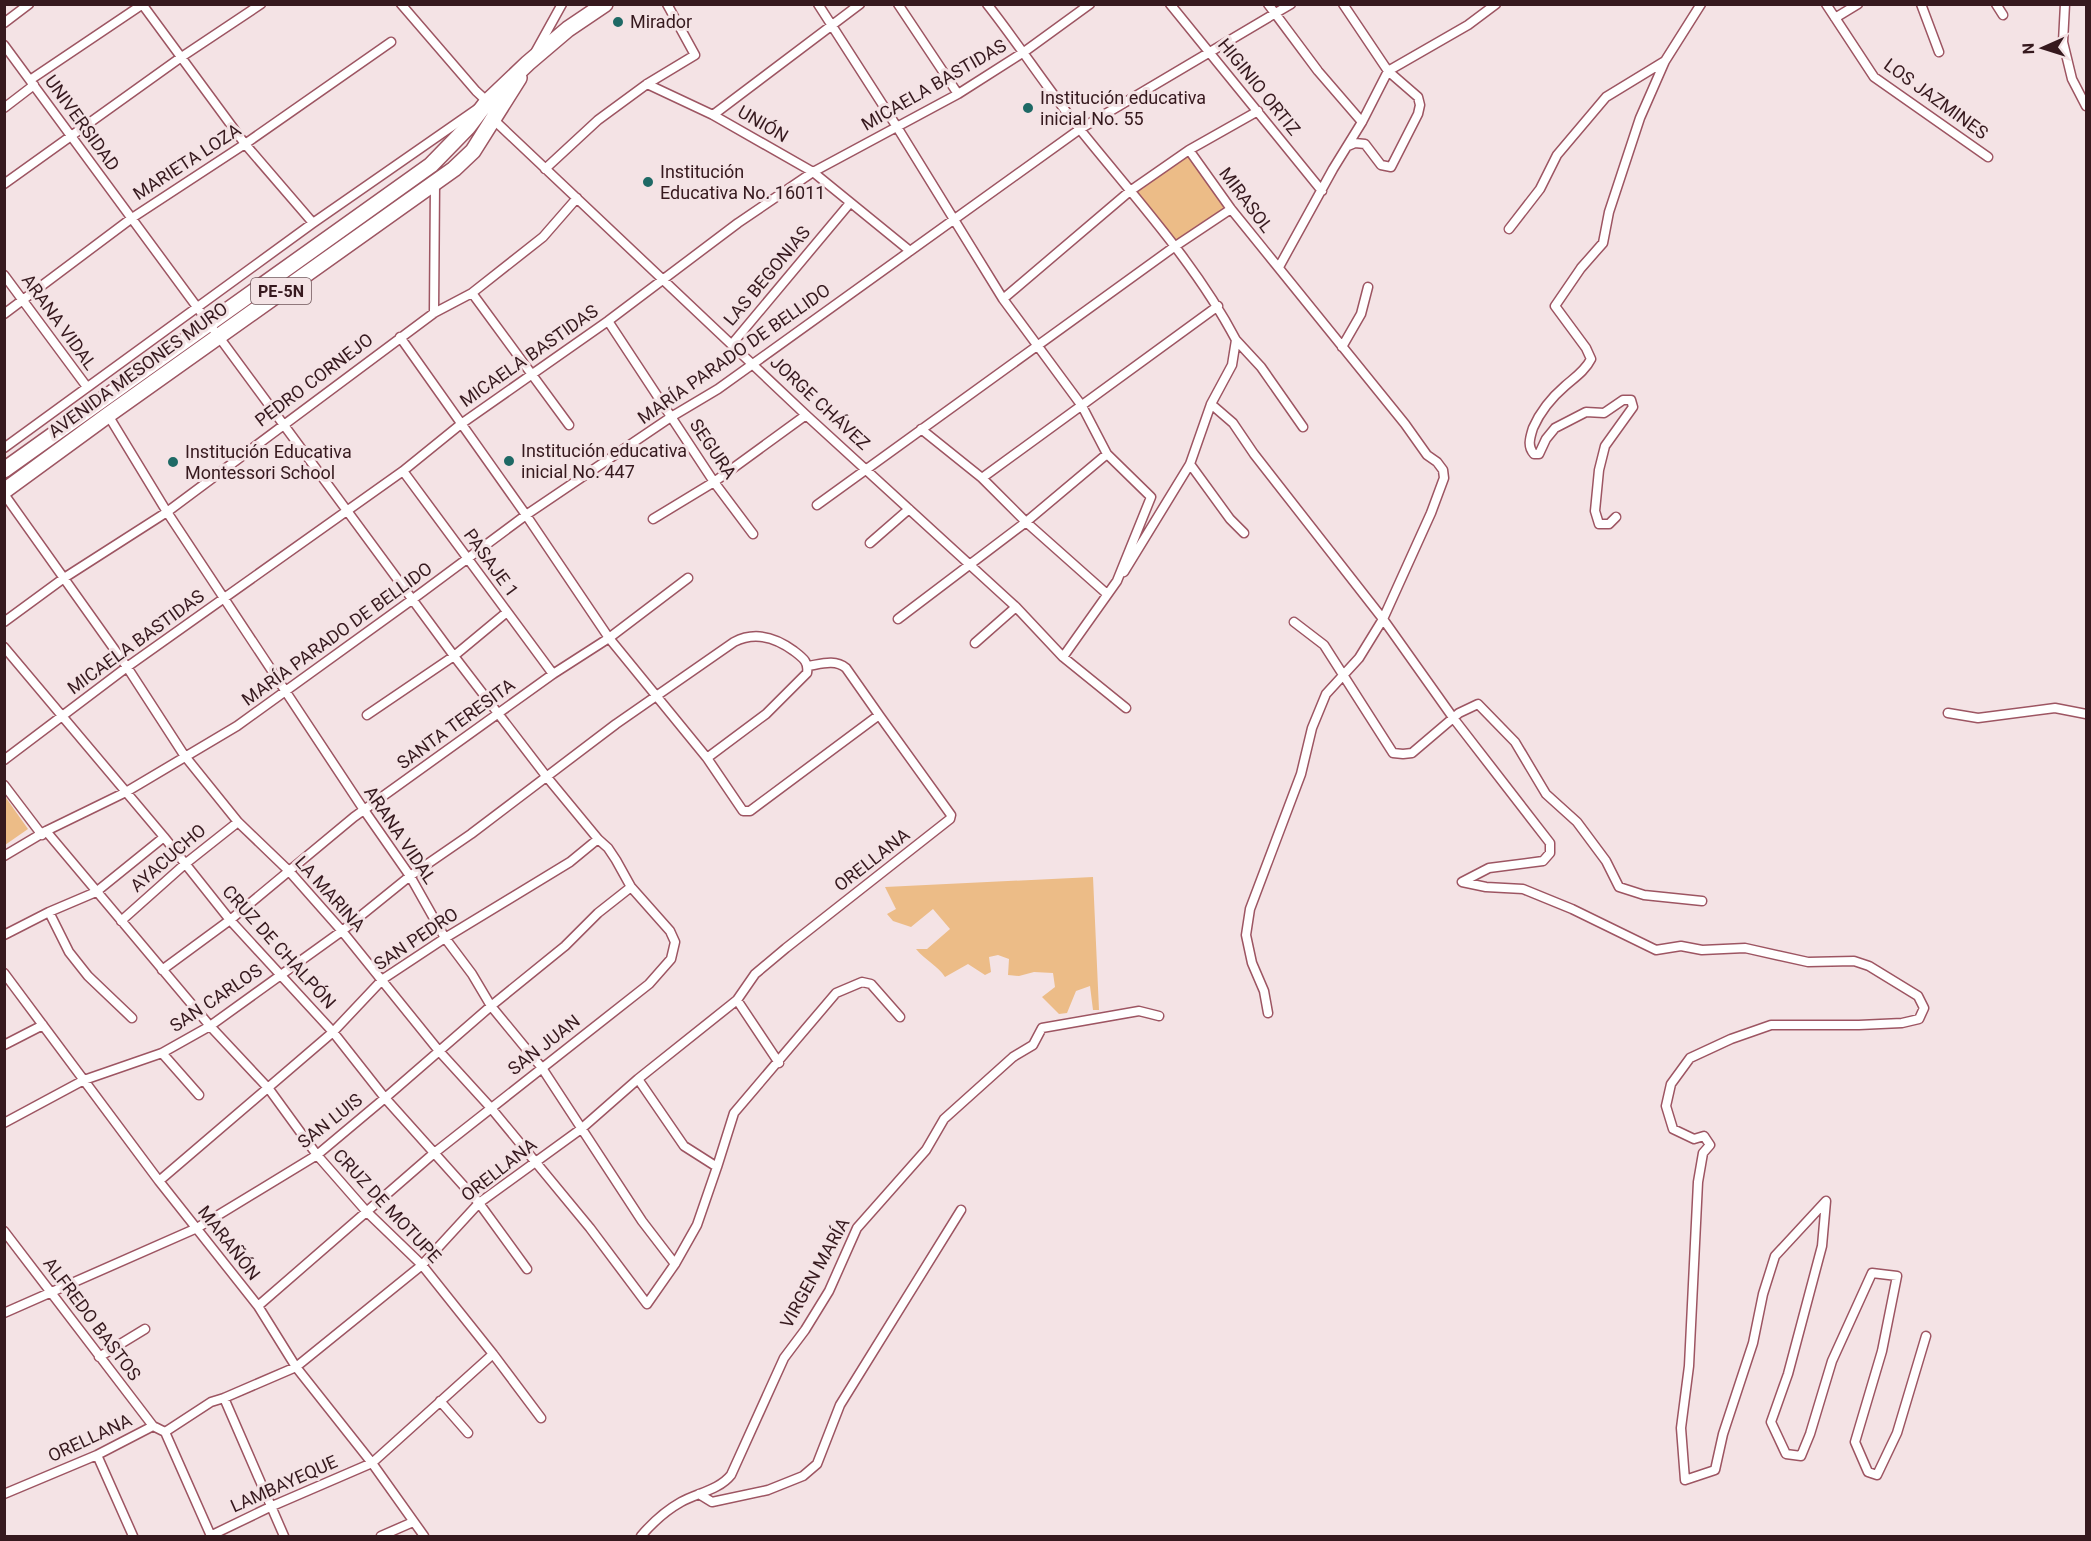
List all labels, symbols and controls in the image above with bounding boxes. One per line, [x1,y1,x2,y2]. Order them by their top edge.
place label: Mirador [630,11,692,32]
marker: Mirador [611,15,625,29]
north arrow [2013,18,2073,78]
street label: MICAELA BASTIDAS [858,34,1010,135]
street label: HIGINIO ORTIZ [1214,34,1305,140]
text: N [2019,43,2038,55]
street label: LOS JAZMINES [1880,54,1993,144]
street label: UNIVERSIDAD [41,71,124,175]
place label: Institución educativa inicial No. 55 [1040,87,1206,129]
street label: UNIÓN [734,101,792,146]
marker: Institución educativa inicial No. 55 [1021,101,1035,115]
street label: MARIETA LOZA [129,119,245,204]
place label: Institución Educativa No. 16011 [660,161,825,203]
street label: MIRASOL [1215,163,1278,237]
marker: Institución Educativa No. 16011 [641,175,655,189]
street label: LAS BEGONIAS [719,222,814,330]
street label: ARANA VIDAL [18,270,101,374]
road number: PE-5N [251,278,311,304]
street label: MARÍA PARADO DE BELLIDO [634,279,834,428]
street label: AVENIDA MESONES MURO [44,298,231,442]
street label: MICAELA BASTIDAS [456,300,602,411]
street label: PEDRO CORNEJO [251,329,377,431]
street label: JORGE CHÁVEZ [766,351,875,454]
street label: SEGURA [686,415,741,483]
place label: Institución educativa inicial No. 447 [521,440,687,482]
place label: Institución Educativa Montessori School [185,441,352,483]
marker: Institución educativa inicial No. 447 [502,454,516,468]
marker: Institución Educativa Montessori School [166,455,180,469]
street label: PASAJE 1 [460,525,523,601]
street label: MARÍA PARADO DE BELLIDO [238,558,436,710]
street label: MICAELA BASTIDAS [63,585,208,698]
street label: SANTA TERESITA [393,674,519,773]
street label: ARANA VIDAL [360,782,441,888]
street label: AYACUCHO [126,819,210,896]
street label: ORELLANA [830,824,914,896]
street label: LA MARINA [291,852,370,936]
street label: CRUZ DE CHALPÓN [218,881,340,1013]
street label: SAN PEDRO [370,903,462,974]
street label: SAN CARLOS [166,959,266,1036]
street label: SAN JUAN [503,1010,584,1079]
street label: SAN LUIS [293,1089,366,1152]
street label: ORELLANA [457,1134,541,1206]
street label: CRUZ DE MOTUPE [329,1144,446,1267]
street label: MARAÑÓN [194,1201,265,1284]
street label: VIRGEN MARÍA [776,1214,854,1332]
street label: ALFREDO BASTOS [39,1253,146,1385]
street label: ORELLANA [45,1409,135,1466]
street label: LAMBAYEQUE [227,1451,340,1516]

